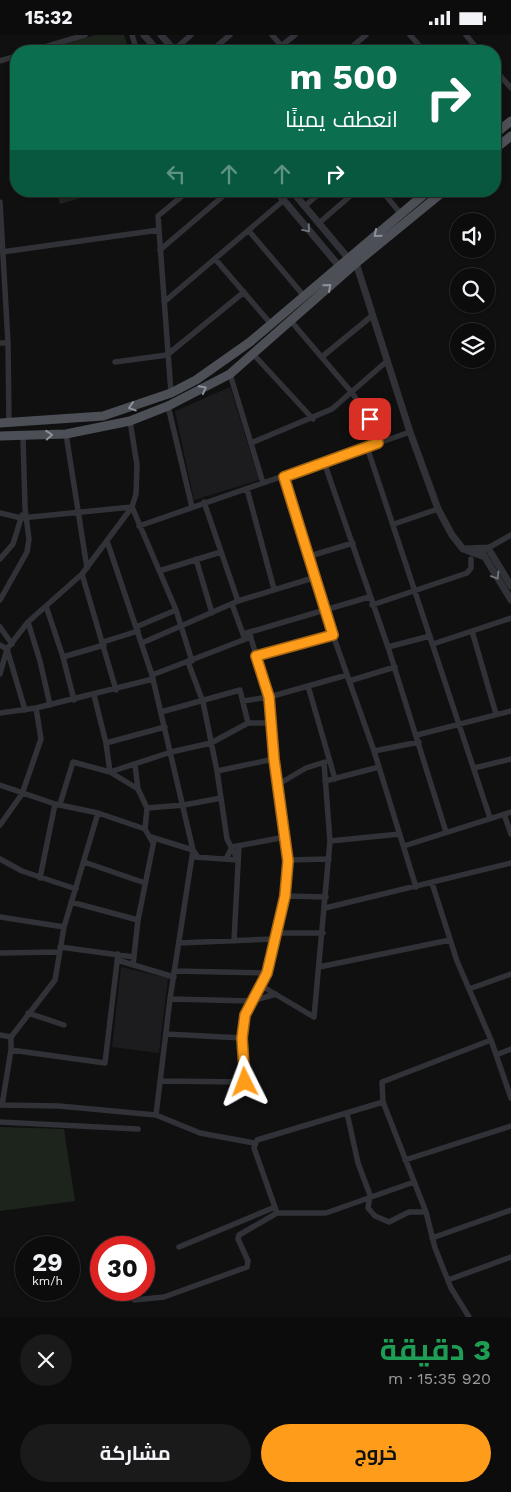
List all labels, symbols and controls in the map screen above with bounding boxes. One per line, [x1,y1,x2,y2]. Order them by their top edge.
text: 15:32 [25,6,73,29]
text: 500 m [290,56,398,98]
icon: right [416,65,481,130]
text: انعطف يمينًا [285,107,398,132]
icon: left [162,160,190,188]
icon: ahead [215,160,243,188]
icon: ahead [268,160,296,188]
icon: right [321,160,349,188]
map controls [450,213,495,368]
button: sound [450,213,495,258]
one-way arrow [302,223,311,232]
one-way arrow [374,228,383,237]
button: search [450,268,495,313]
one-way arrow [323,283,332,292]
button: layers [450,323,495,368]
one-way arrow [198,385,207,395]
pin [349,398,391,440]
one-way arrow [128,401,137,411]
icon: arrive [356,405,384,433]
one-way arrow [45,430,53,441]
one-way arrow [490,571,500,580]
position arrow [218,1055,270,1107]
speed limit sign: 30 [90,1236,155,1301]
text: 29 [32,1248,63,1277]
text: km/h [32,1274,63,1288]
text: 3 دقيقة [380,1332,491,1367]
button: close [20,1334,72,1386]
text: 920 m · 15:35 [388,1369,491,1388]
button: مشاركة [20,1424,251,1482]
button: خروج [261,1424,491,1482]

